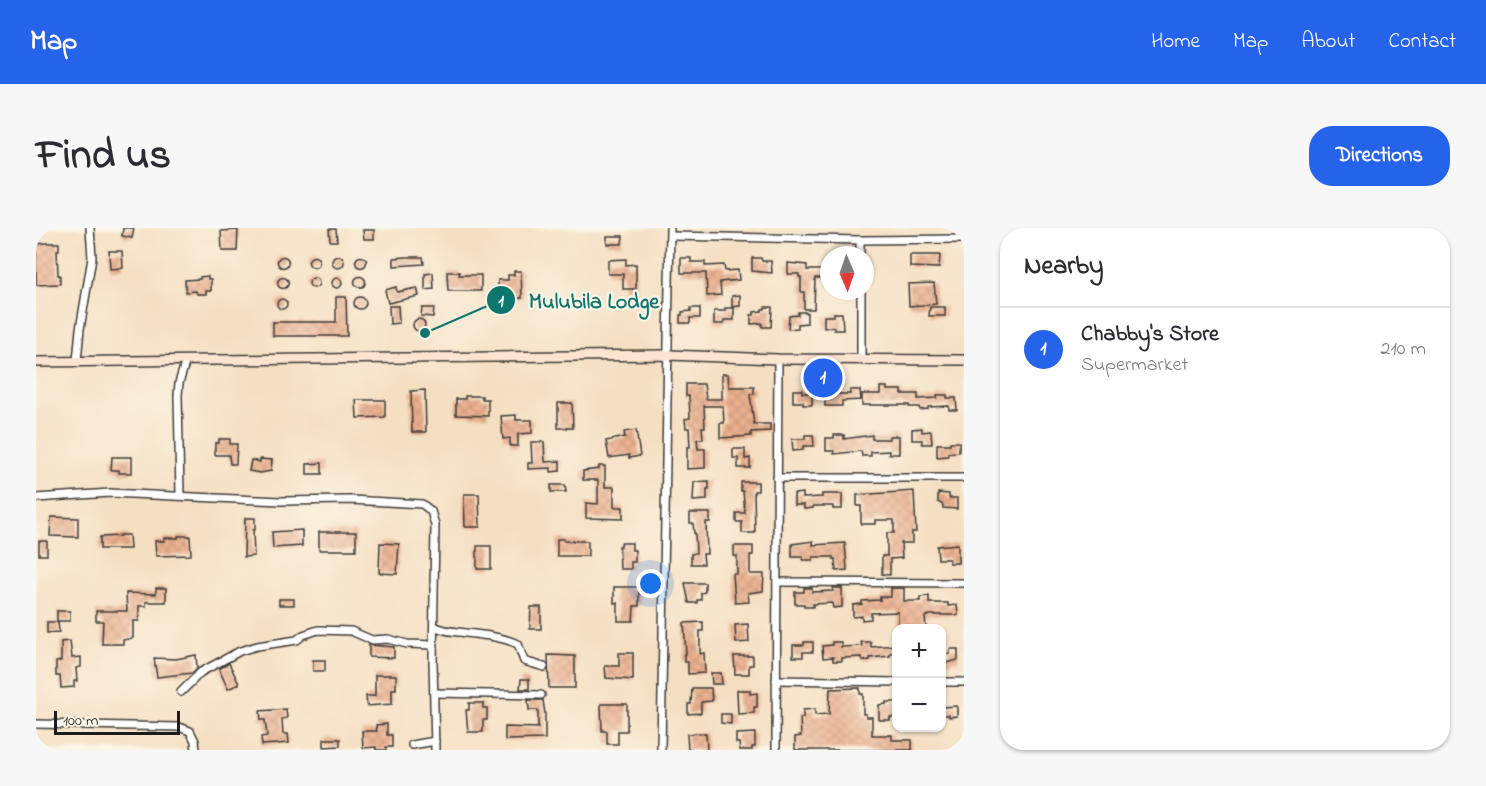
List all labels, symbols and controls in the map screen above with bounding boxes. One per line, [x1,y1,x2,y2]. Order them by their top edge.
text: Map [30,22,77,63]
text: Home [1151,27,1200,57]
text: Map [1233,27,1268,57]
text: About [1301,27,1355,57]
text: Contact [1388,27,1456,57]
text: Find us [36,126,171,187]
button: Directions [1309,126,1450,186]
north arrow [820,246,874,300]
text: Nearby [1024,248,1103,286]
callout: Mulubila Lodge [486,280,671,320]
text: Mulubila Lodge [529,287,660,320]
text: 1 [498,289,504,315]
text: Chabby's Store [1081,319,1219,351]
text: 1 [1040,335,1047,364]
text: 210 m [1381,335,1426,364]
text: Supermarket [1081,351,1188,380]
pin: 1 [804,356,842,400]
your location [636,569,665,598]
map controls [892,624,946,732]
button: + [892,624,946,678]
button: − [892,678,946,732]
scale bar [54,708,180,736]
text: 100 m [63,709,98,733]

